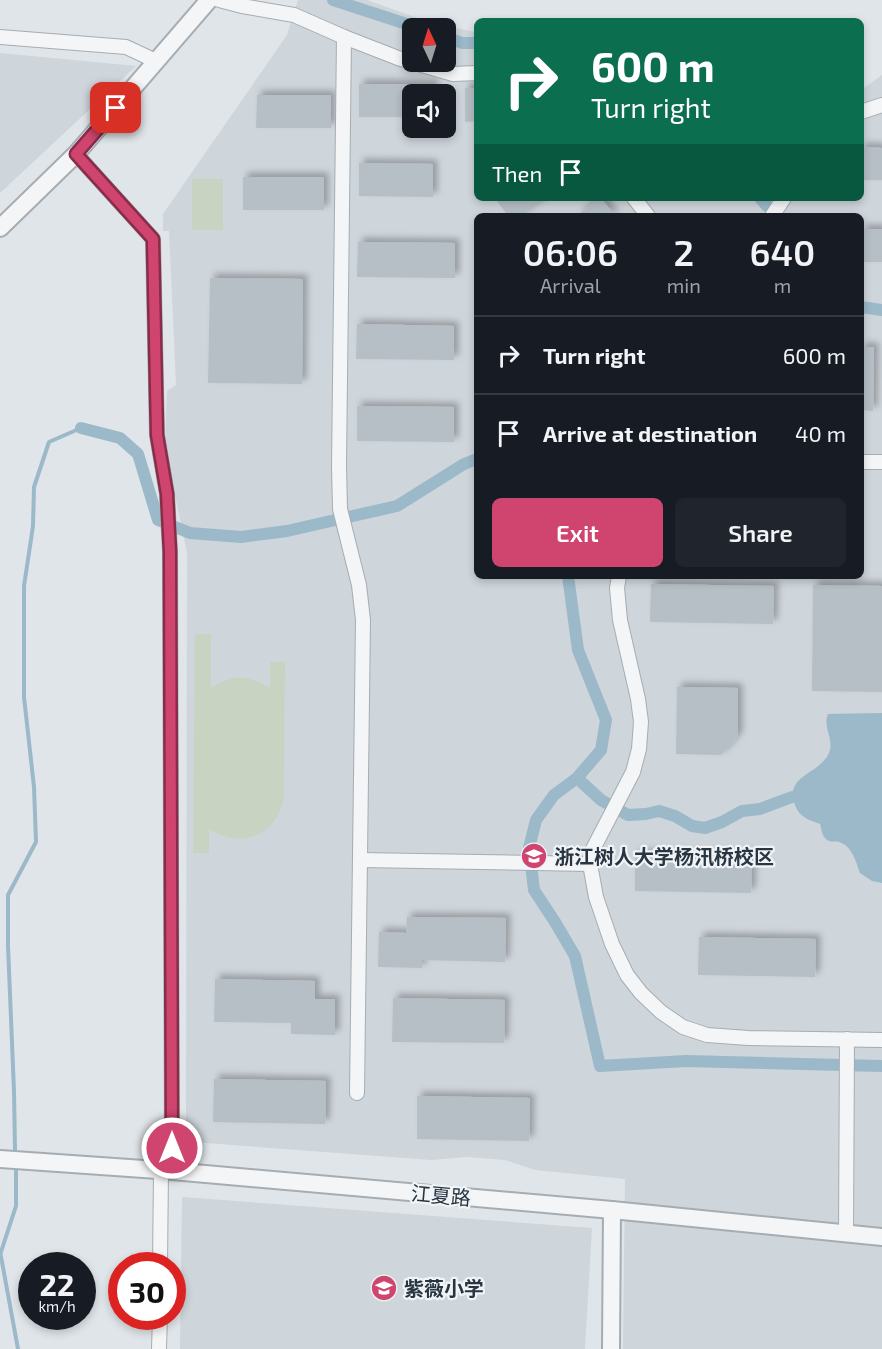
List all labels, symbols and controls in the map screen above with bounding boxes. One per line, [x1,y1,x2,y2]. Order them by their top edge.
north arrow [402,18,456,72]
map controls [402,18,456,138]
text: 600 m [591,40,715,90]
icon: right [492,42,570,120]
pin [90,82,141,133]
button: sound [402,84,456,138]
icon: arrive [99,91,132,124]
text: Turn right [591,91,711,123]
icon: arrive [554,156,587,189]
text: Then [492,160,542,186]
text: 06:06 [523,230,618,273]
text: 2 [673,230,694,273]
text: 640 [749,230,815,273]
text: Arrival [540,273,601,297]
text: min [667,273,701,297]
text: m [774,273,791,297]
icon: right [492,339,525,372]
text: Turn right [543,342,645,368]
text: 600 m [783,342,846,368]
icon: arrive [492,417,525,450]
text: Arrive at destination [543,420,757,446]
text: 40 m [795,420,846,446]
button: Exit [492,498,663,567]
button: Share [675,498,846,567]
school or university icon: 浙江树人大学杨汛桥校区 [519,841,549,871]
place label: 浙江树人大学杨汛桥校区 [554,844,774,868]
position arrow [140,1116,204,1180]
street label: 江夏路 [410,1180,472,1210]
speed limit sign: 30 [108,1252,186,1330]
text: 22 [40,1266,74,1302]
school or university icon: 紫薇小学 [369,1273,399,1303]
place label: 紫薇小学 [404,1276,484,1300]
text: km/h [38,1297,76,1315]

